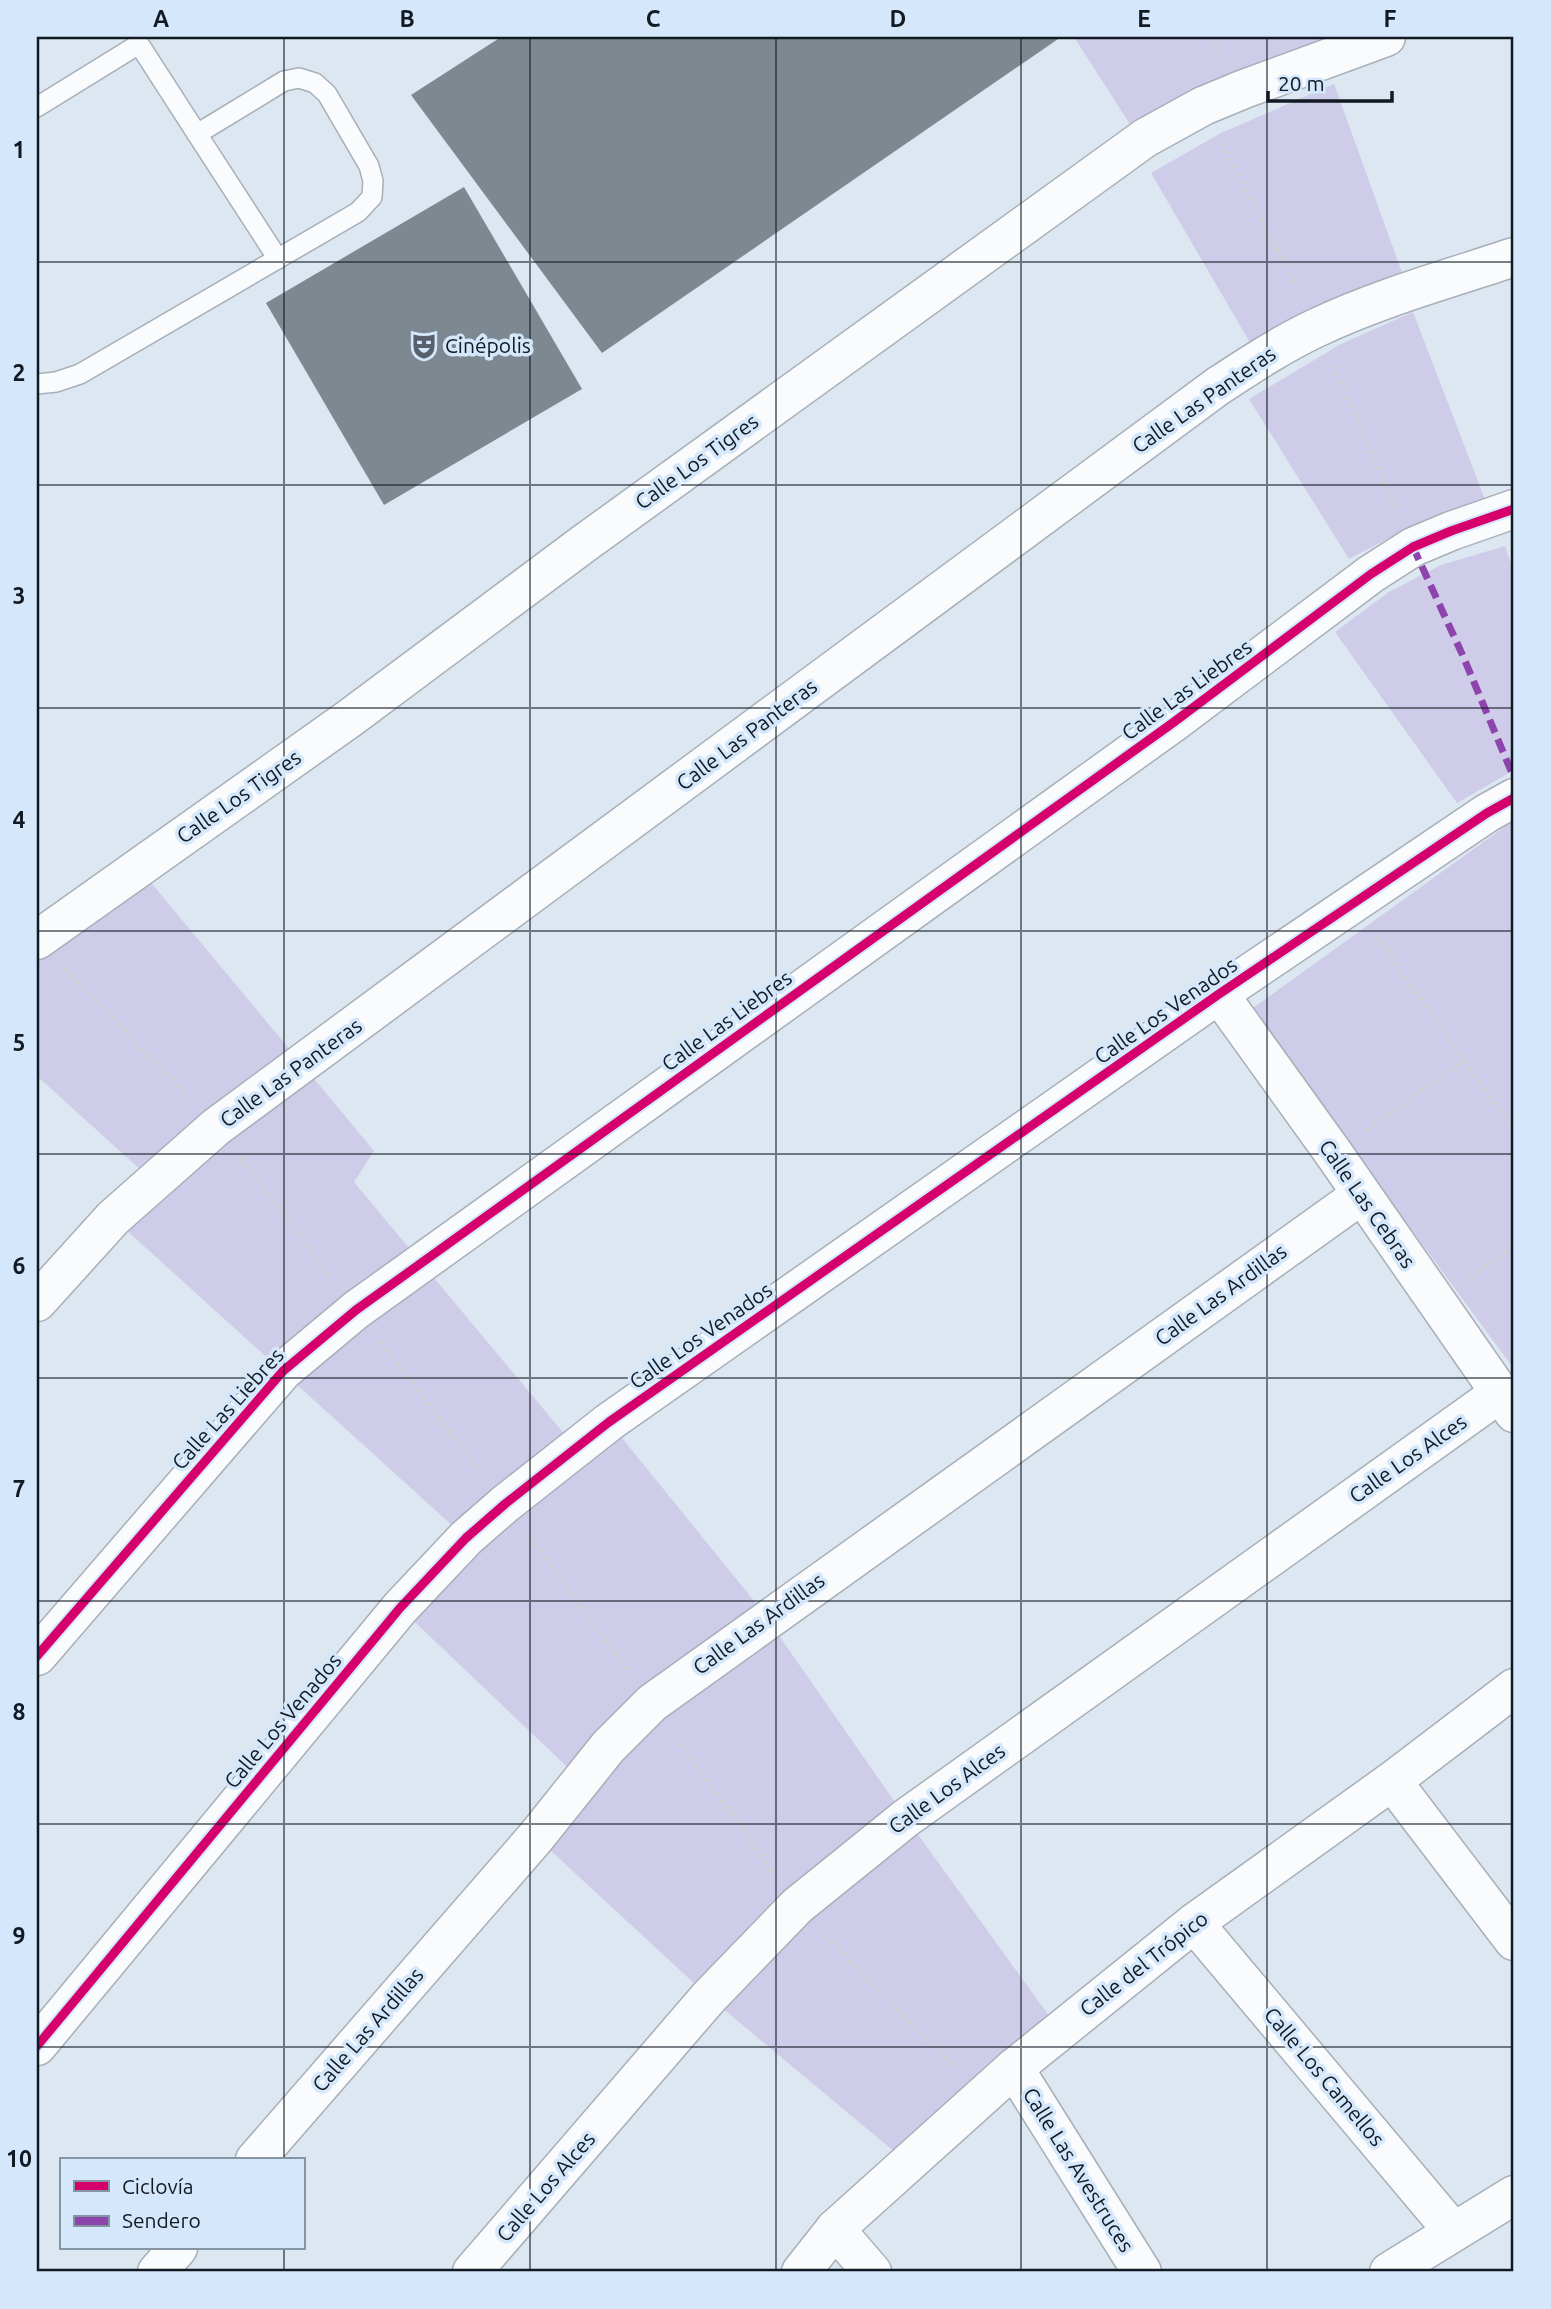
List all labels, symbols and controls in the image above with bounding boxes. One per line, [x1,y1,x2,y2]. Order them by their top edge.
text: A [153,6,169,31]
text: B [399,6,415,31]
text: C [646,6,661,31]
text: D [890,6,906,31]
text: E [1137,6,1151,31]
text: F [1384,6,1397,31]
scale bar [1268,60,1392,104]
text: 20 m [1278,71,1325,95]
text: 1 [13,137,25,162]
theatre icon: Cinépolis [409,331,439,361]
place label: Cinépolis [445,333,531,357]
street label: Calle Las Panteras [1127,341,1280,458]
text: 2 [13,360,25,385]
street label: Calle Los Tigres [630,409,763,514]
text: 3 [13,583,25,608]
street label: Calle Las Liebres [1117,634,1256,744]
street label: Calle Las Panteras [672,674,821,795]
street label: Calle Los Tigres [172,744,305,848]
text: 4 [13,807,26,832]
street label: Calle Los Venados [1089,952,1241,1068]
street label: Calle Las Liebres [657,965,796,1075]
street label: Calle Las Panteras [215,1013,366,1132]
text: 5 [13,1030,25,1055]
street label: Calle Las Cebras [1315,1135,1421,1272]
street label: Calle Las Ardillas [1150,1239,1291,1350]
text: 6 [13,1253,26,1278]
street label: Calle Los Venados [624,1277,776,1393]
street label: Calle Las Liebres [167,1343,288,1474]
street label: Calle Los Alces [1344,1409,1471,1507]
text: 7 [13,1476,25,1501]
street label: Calle Las Ardillas [688,1568,829,1679]
street label: Calle Los Venados [219,1648,346,1793]
text: 8 [13,1699,25,1724]
street label: Calle Los Alces [884,1738,1009,1838]
street label: Calle del Trópico [1075,1906,1212,2021]
text: 9 [13,1923,25,1948]
street label: Calle Las Ardillas [307,1962,428,2096]
street label: Calle Los Camellos [1260,2002,1390,2151]
street label: Calle Las Avestruces [1018,2083,1139,2256]
street label: Calle Los Alces [491,2127,599,2246]
text: 10 [6,2146,32,2171]
legend [60,2158,304,2250]
text: Ciclovía [122,2174,194,2198]
text: Sendero [122,2208,201,2232]

